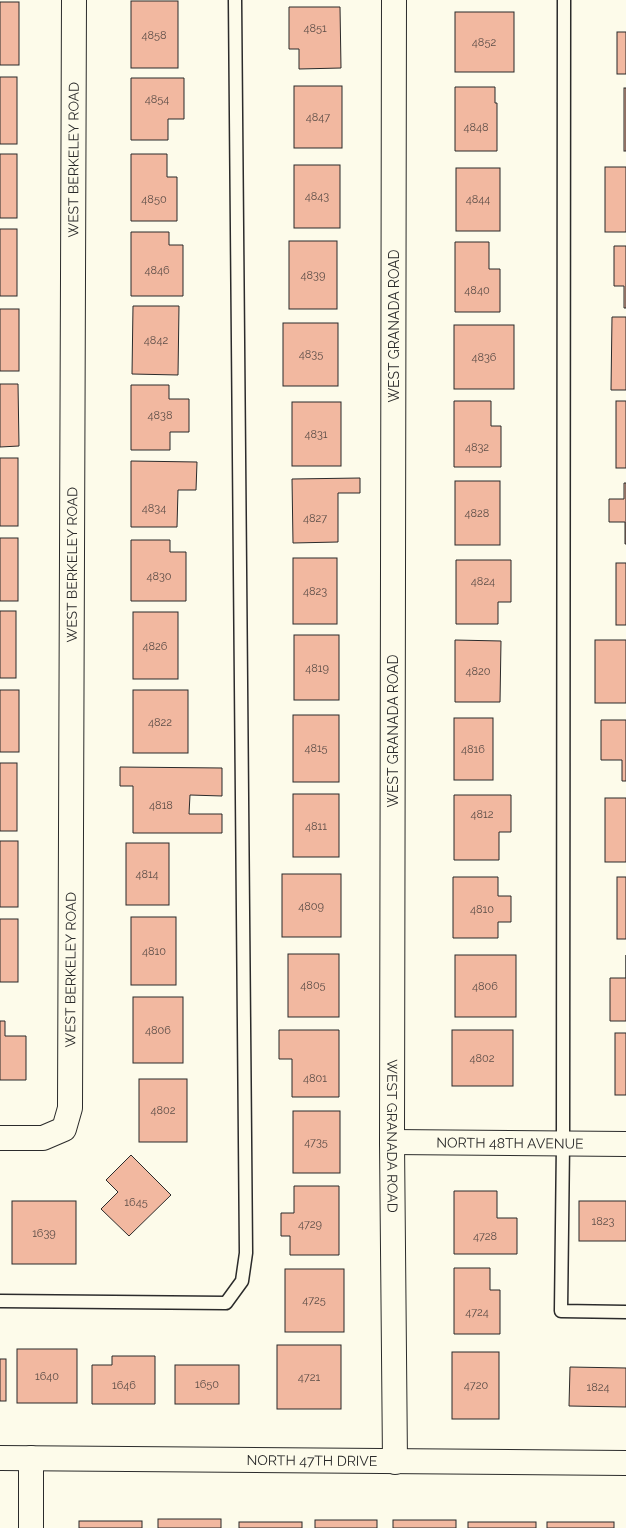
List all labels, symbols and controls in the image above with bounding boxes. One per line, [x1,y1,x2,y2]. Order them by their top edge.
house number: 4851 [303,22,327,35]
house number: 4858 [141,29,167,42]
house number: 4852 [472,36,496,49]
street label: WEST BERKELEY ROAD [65,82,82,238]
house number: 4854 [145,93,169,106]
house number: 4847 [306,111,330,124]
house number: 4848 [463,121,489,134]
house number: 4843 [305,190,329,203]
house number: 4850 [141,193,167,206]
house number: 4844 [466,193,490,206]
street label: WEST GRANADA ROAD [386,249,402,403]
house number: 4846 [144,264,170,277]
house number: 4839 [301,269,325,282]
house number: 4840 [464,284,490,297]
house number: 4842 [144,334,168,347]
house number: 4835 [299,348,323,361]
house number: 4836 [471,351,497,364]
house number: 4838 [148,409,172,422]
house number: 4831 [304,428,328,441]
house number: 4832 [465,441,489,454]
street label: WEST BERKELEY ROAD [64,487,80,643]
house number: 4834 [142,502,166,515]
house number: 4828 [465,507,489,520]
house number: 4827 [303,512,327,525]
house number: 4830 [146,570,172,583]
house number: 4824 [471,575,495,588]
house number: 4823 [303,585,327,598]
house number: 4826 [143,640,168,653]
street label: WEST GRANADA ROAD [385,654,401,808]
house number: 4819 [305,662,329,675]
house number: 4820 [466,665,491,678]
house number: 4822 [148,716,172,729]
house number: 4815 [304,742,328,755]
house number: 4816 [461,743,485,756]
house number: 4818 [149,799,173,812]
house number: 4812 [471,808,494,821]
house number: 4811 [305,820,327,833]
house number: 4814 [135,868,159,881]
street label: WEST BERKELEY ROAD [62,892,79,1048]
house number: 4809 [298,900,324,913]
house number: 4810 [470,903,494,916]
house number: 4810 [142,945,166,958]
house number: 4805 [300,979,326,992]
house number: 4806 [472,980,498,993]
house number: 4806 [145,1024,171,1037]
house number: 4802 [470,1052,495,1065]
street label: WEST GRANADA ROAD [384,1059,401,1213]
house number: 4801 [303,1072,327,1085]
house number: 4802 [151,1104,176,1117]
street label: NORTH 48TH AVENUE [436,1134,584,1152]
house number: 4735 [304,1136,328,1149]
house number: 1645 [124,1196,148,1209]
house number: 1823 [592,1215,615,1228]
house number: 4729 [298,1218,322,1231]
house number: 1639 [32,1227,56,1240]
house number: 4728 [473,1230,497,1243]
house number: 4725 [302,1294,326,1307]
house number: 4724 [465,1306,489,1319]
house number: 1640 [35,1370,59,1383]
house number: 4721 [298,1371,320,1384]
house number: 1650 [195,1378,219,1391]
house number: 1646 [112,1379,136,1392]
house number: 4720 [464,1379,488,1392]
house number: 1824 [587,1381,609,1394]
street label: NORTH 47TH DRIVE [246,1452,378,1469]

